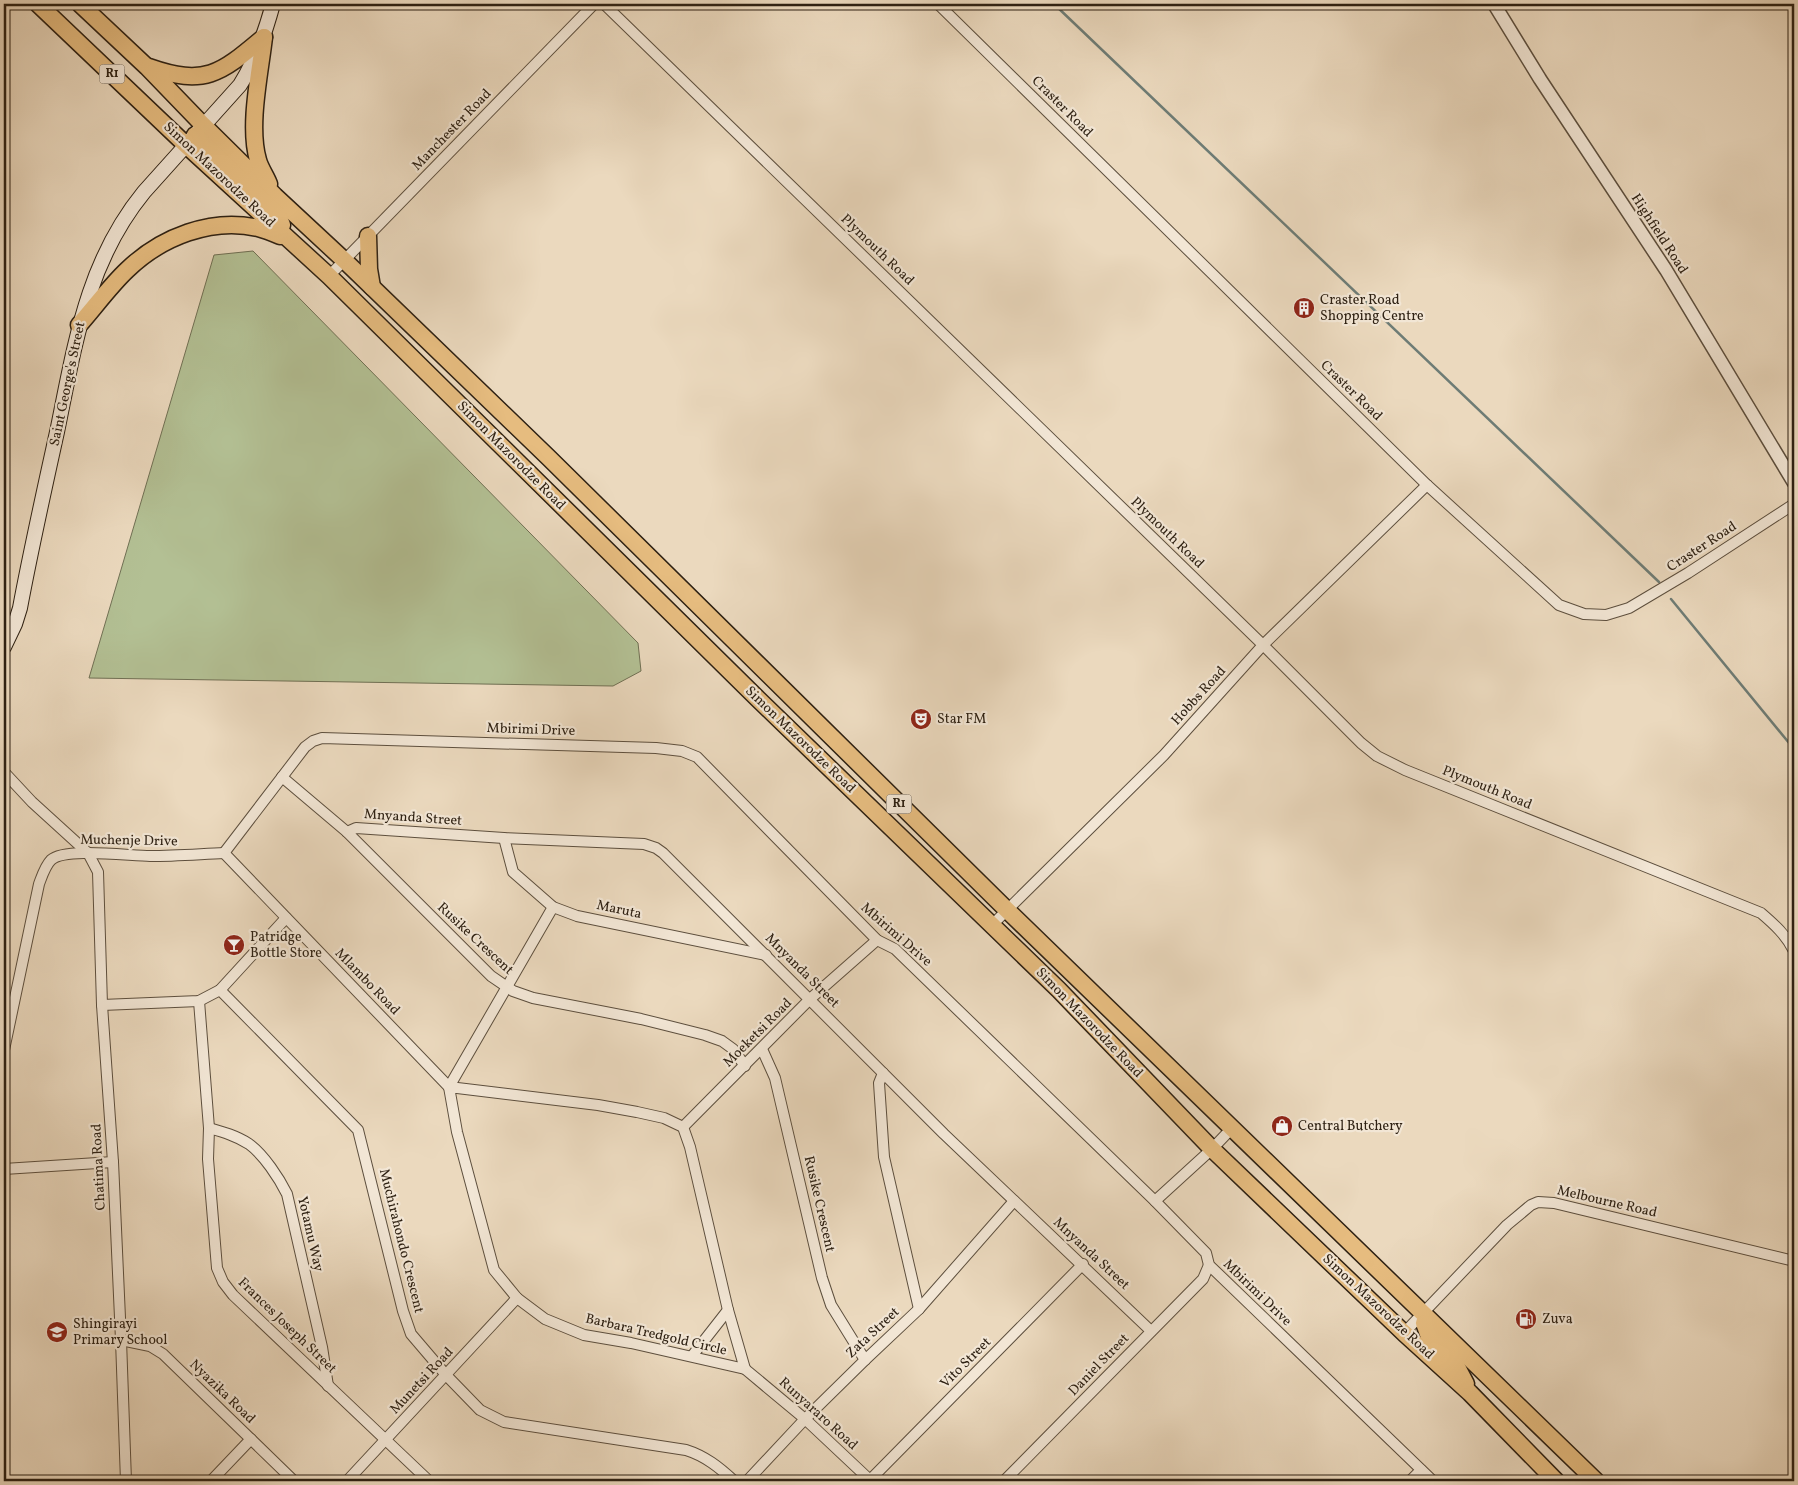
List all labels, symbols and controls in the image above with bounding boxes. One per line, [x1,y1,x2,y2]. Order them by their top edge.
road number: R1 [100,64,124,84]
street label: Craster Road [1027,72,1097,142]
street label: Manchester Road [408,85,496,175]
street label: Simon Mazorodze Road [159,118,279,232]
street label: Highfield Road [1626,190,1692,278]
street label: Plymouth Road [836,210,918,290]
place label: Craster Road Shopping Centre [1320,291,1424,326]
building icon: Craster Road Shopping Centre [1292,296,1316,320]
street label: Saint George's Street [46,320,91,448]
street label: Craster Road [1316,356,1386,426]
street label: Simon Mazorodze Road [452,397,570,515]
street label: Plymouth Road [1126,493,1208,573]
street label: Craster Road [1663,517,1741,577]
street label: Hobbs Road [1167,662,1231,730]
street label: Simon Mazorodze Road [741,682,859,798]
theatre icon: Star FM [909,707,933,731]
place label: Star FM [937,710,986,729]
street label: Mbirimi Drive [486,719,576,741]
street label: Plymouth Road [1439,761,1535,815]
road number: R1 [886,794,912,814]
street label: Mnyanda Street [363,805,463,831]
street label: Muchenje Drive [80,831,178,851]
street label: Maruta [595,896,643,924]
street label: Rusike Crescent [433,899,517,980]
street label: Mbirimi Drive [856,899,936,971]
place label: Patridge Bottle Store [250,928,322,963]
street label: Mnyanda Street [761,930,843,1012]
bar icon: Patridge Bottle Store [222,933,246,957]
street label: Mlambo Road [330,944,404,1020]
street label: Simon Mazorodze Road [1031,964,1147,1082]
street label: Moeketsi Road [719,994,797,1072]
shop icon: Central Butchery [1270,1114,1294,1138]
place label: Central Butchery [1298,1117,1403,1136]
street label: Chatima Road [87,1123,111,1211]
street label: Rusike Crescent [799,1154,839,1254]
street label: Muchirahondo Crescent [374,1167,428,1315]
street label: Melbourne Road [1555,1181,1659,1223]
street label: Yotamu Way [292,1194,328,1274]
street label: Mnyanda Street [1049,1214,1133,1294]
street label: Simon Mazorodze Road [1318,1250,1438,1364]
street label: Mbirimi Drive [1219,1255,1296,1331]
street label: Frances Joseph Street [233,1274,341,1378]
street label: Zata Street [842,1303,904,1363]
fuel station icon: Zuva [1514,1307,1538,1331]
street label: Barbara Tredgold Circle [583,1309,729,1361]
place label: Zuva [1542,1310,1573,1329]
place label: Shingirayi Primary School [73,1315,167,1350]
school or university icon: Shingirayi Primary School [45,1320,69,1344]
street label: Daniel Street [1064,1330,1134,1400]
street label: Vito Street [936,1333,996,1393]
street label: Munetsi Road [386,1343,458,1419]
street label: Nyazika Road [185,1356,259,1428]
street label: Runyararo Road [774,1373,862,1455]

